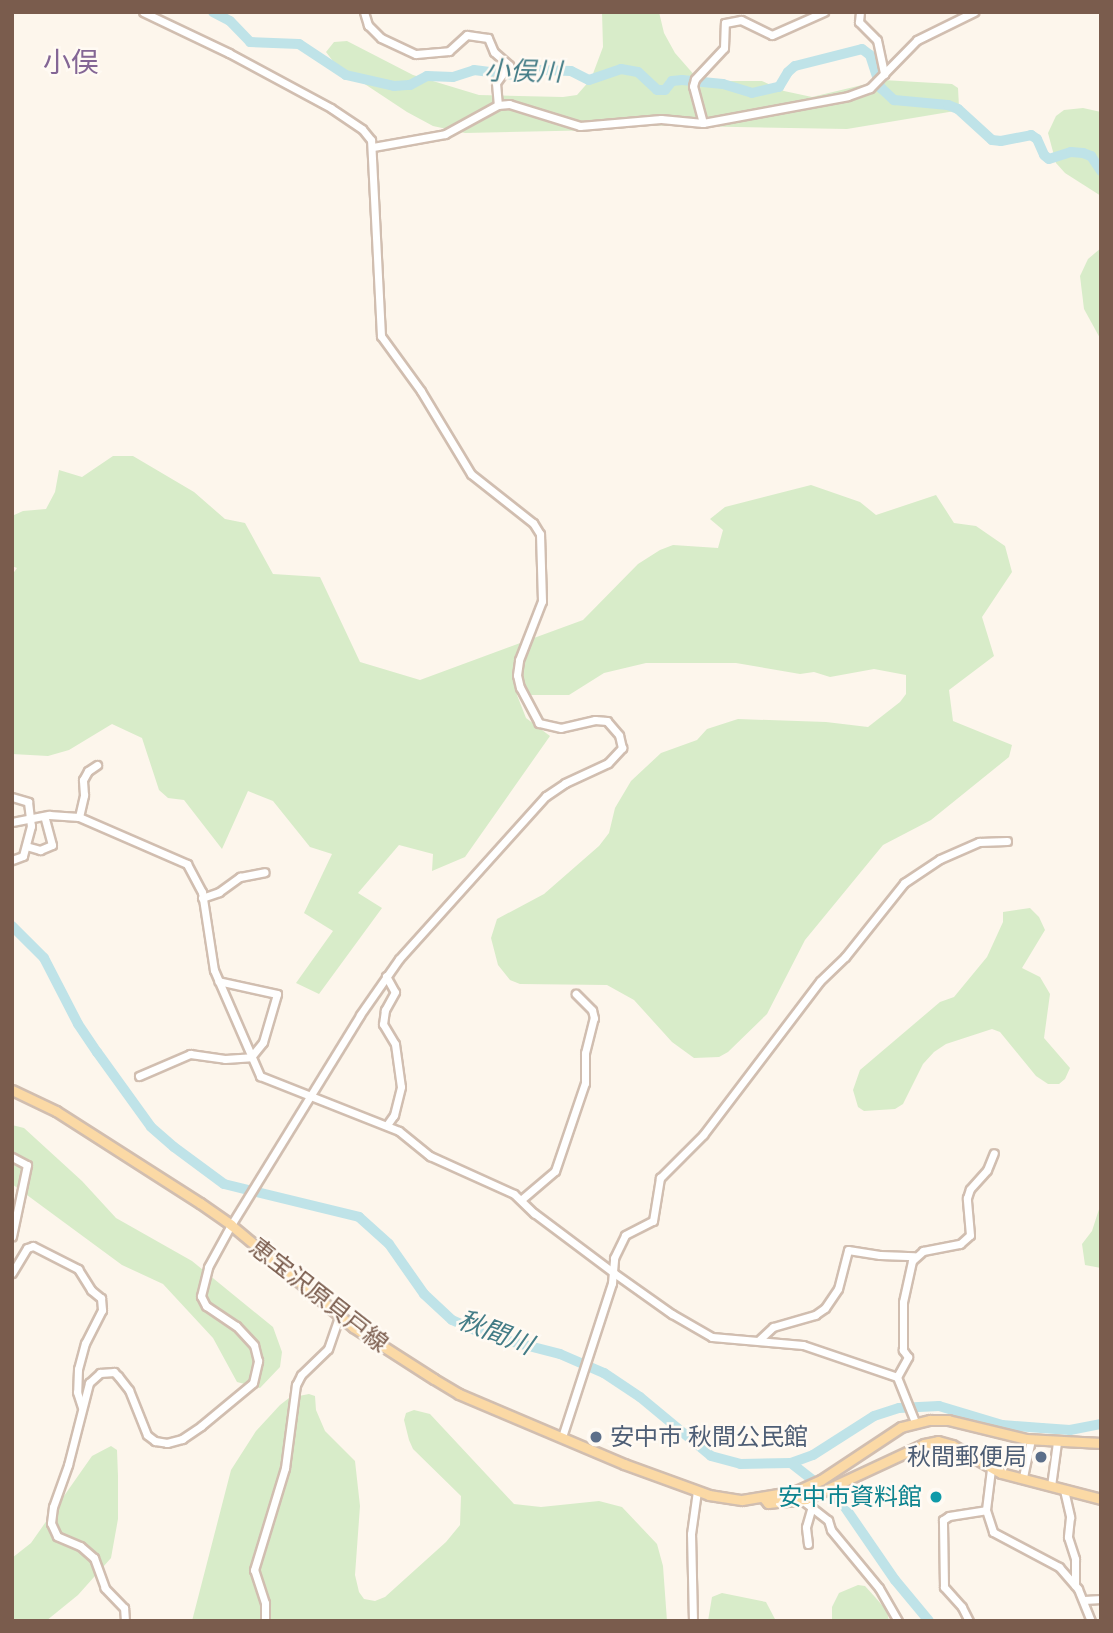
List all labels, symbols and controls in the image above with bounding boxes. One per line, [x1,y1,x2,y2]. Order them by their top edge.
district label: 小俣 [43,46,99,80]
water label: 小俣川 [484,56,562,88]
street label: 恵宝沢原貝戸線 [244,1232,394,1358]
water label: 秋間川 [453,1304,537,1362]
place label: 安中市 秋間公民館 [610,1423,808,1451]
marker: 安中市 秋間公民館 [588,1429,604,1445]
place label: 秋間郵便局 [907,1443,1027,1471]
marker: 秋間郵便局 [1033,1449,1049,1465]
place label: 安中市資料館 [778,1483,922,1511]
marker: 安中市資料館 [928,1489,944,1505]

